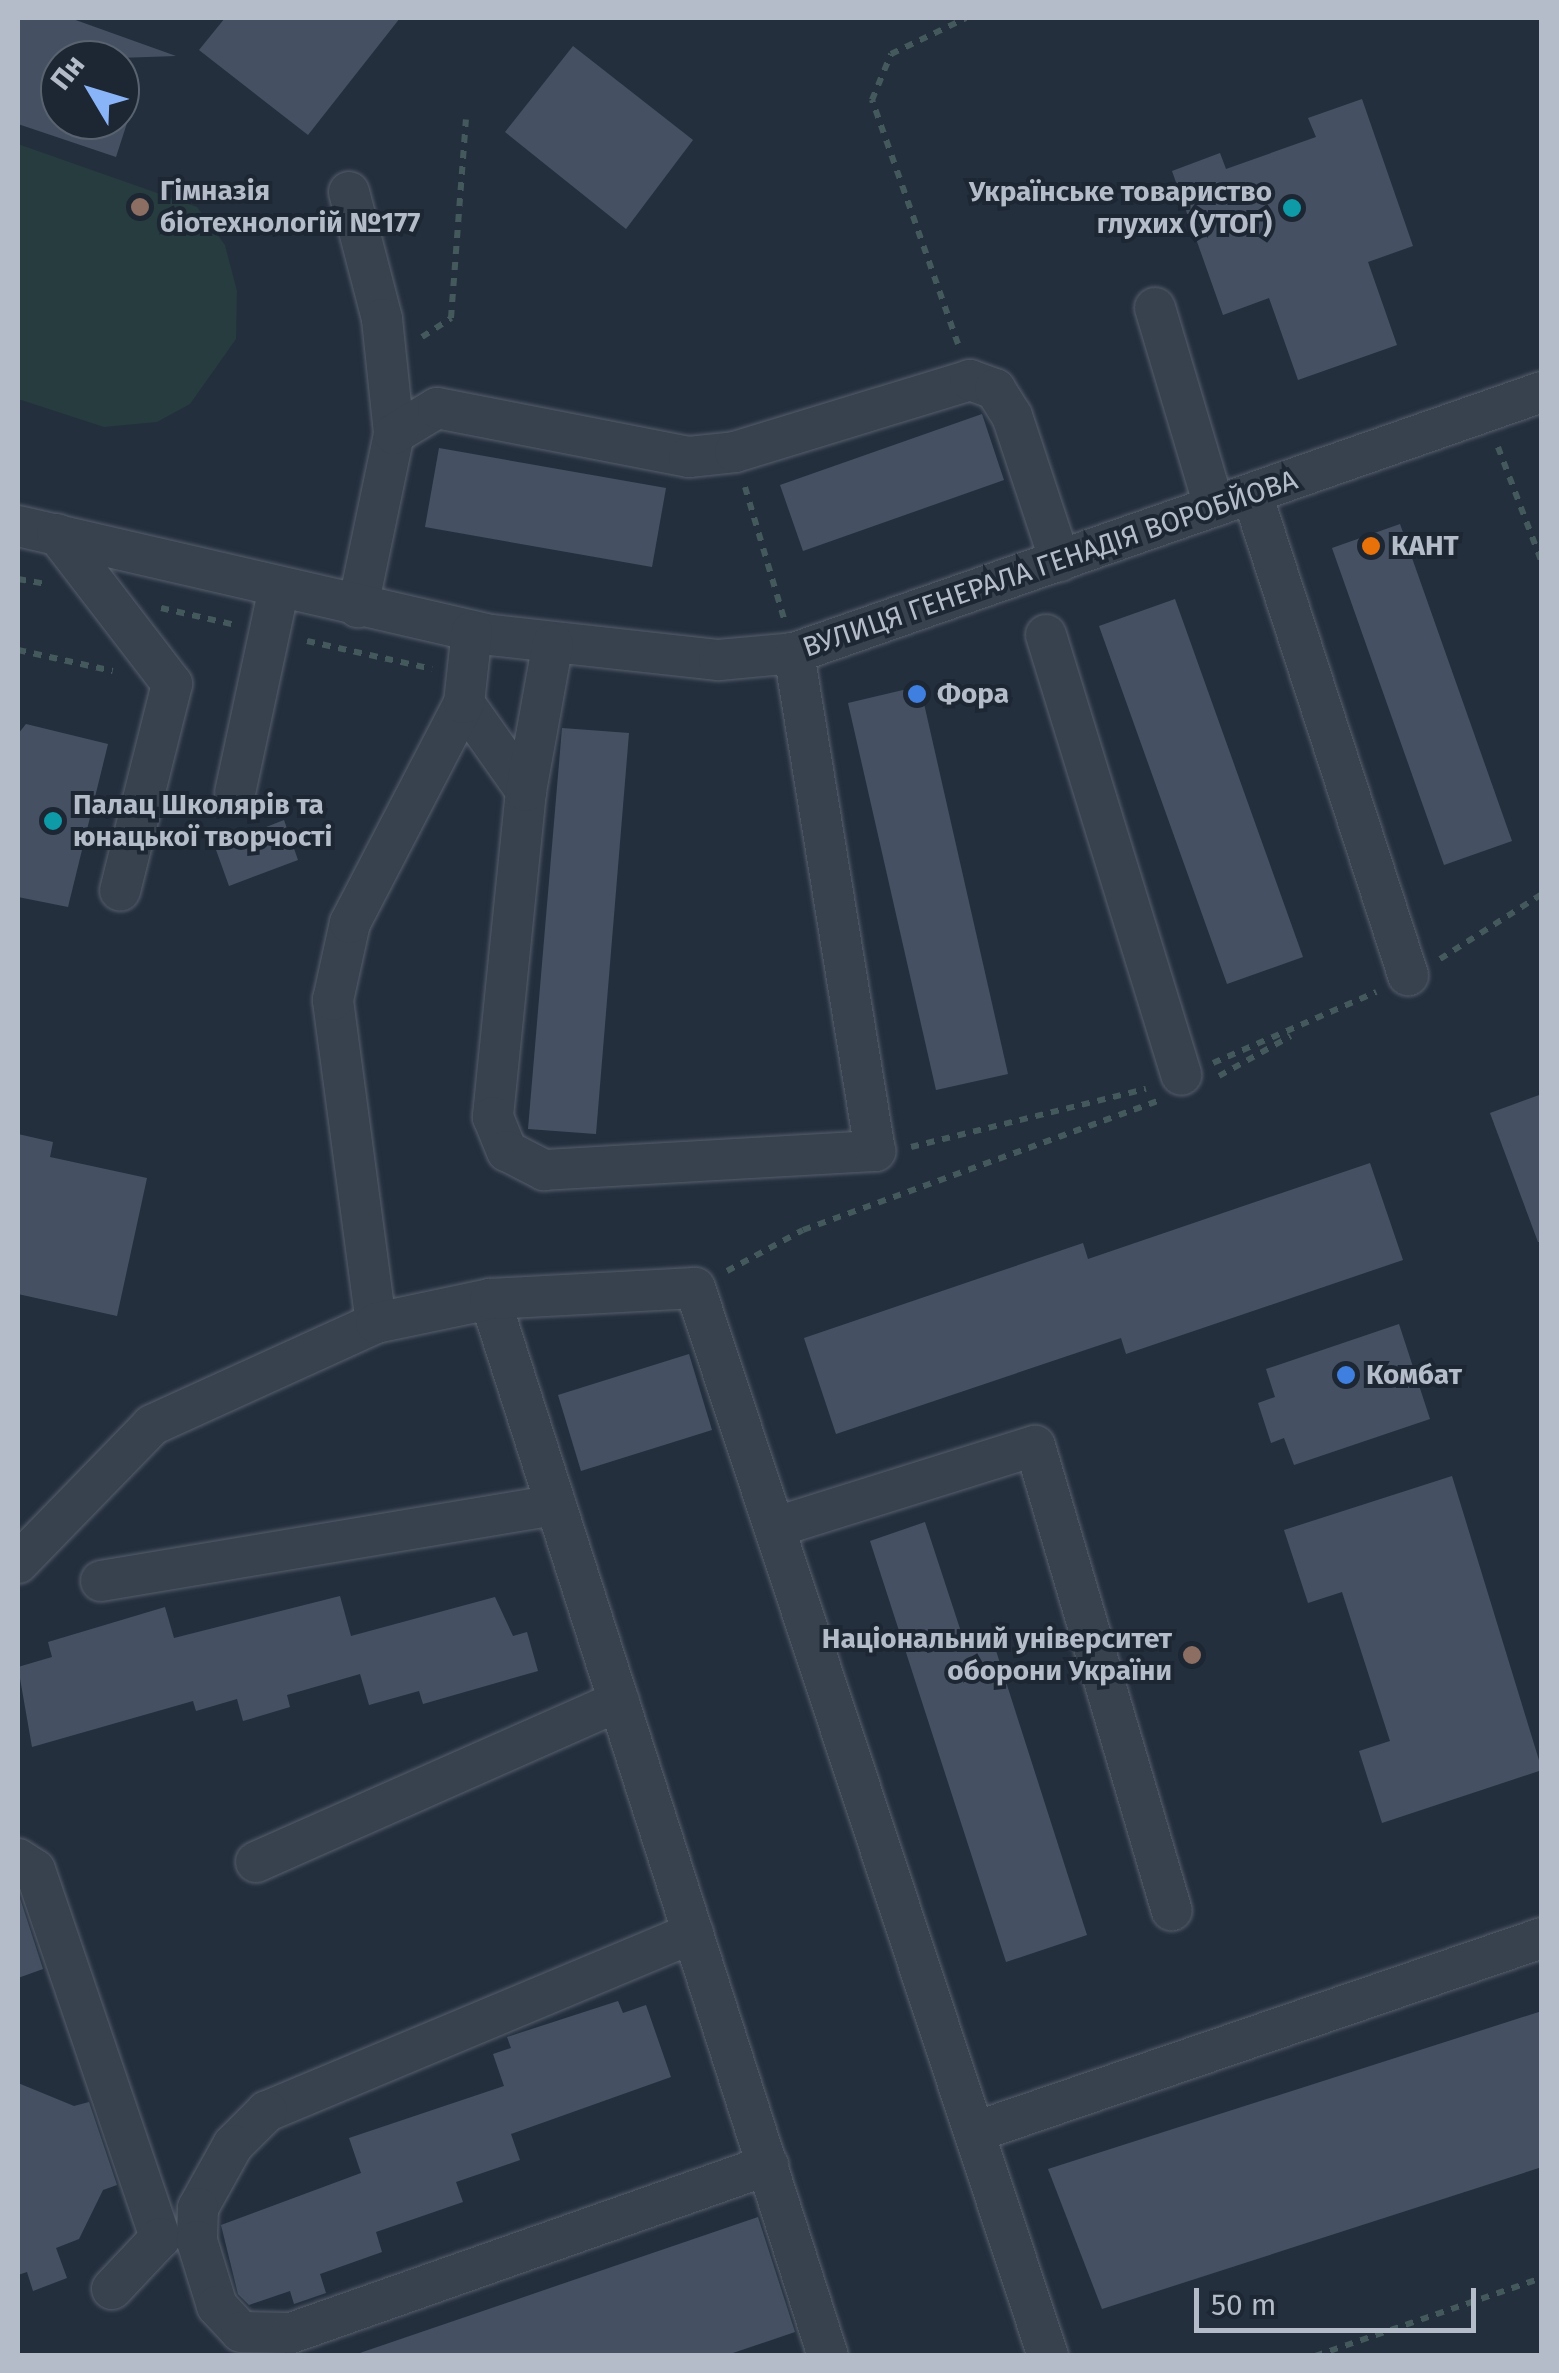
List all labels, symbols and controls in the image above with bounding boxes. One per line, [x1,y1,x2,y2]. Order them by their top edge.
north arrow [40,40,140,140]
text: Пн [44,49,91,96]
place label: Гімназія біотехнологій №177 [160,174,420,240]
place label: Українське товариство глухих (УТОГ) [969,175,1272,241]
marker: Гімназія біотехнологій №177 [129,196,151,218]
marker: Українське товариство глухих (УТОГ) [1281,197,1303,219]
street label: ВУЛИЦЯ ГЕНЕРАЛА ГЕНАДІЯ ВОРОБЙОВА [798,463,1302,665]
place label: КАНТ [1391,529,1459,563]
marker: КАНТ [1360,535,1382,557]
place label: Фора [937,677,1009,711]
marker: Фора [906,683,928,705]
place label: Палац Школярів та юнацької творчості [73,788,332,854]
marker: Палац Школярів та юнацької творчості [42,810,64,832]
place label: Комбат [1366,1358,1462,1392]
marker: Комбат [1335,1364,1357,1386]
place label: Національний університет оборони України [822,1622,1172,1688]
marker: Національний університет оборони України [1181,1644,1203,1666]
scale bar [1199,2268,1482,2330]
text: 50 m [1211,2287,1276,2323]

